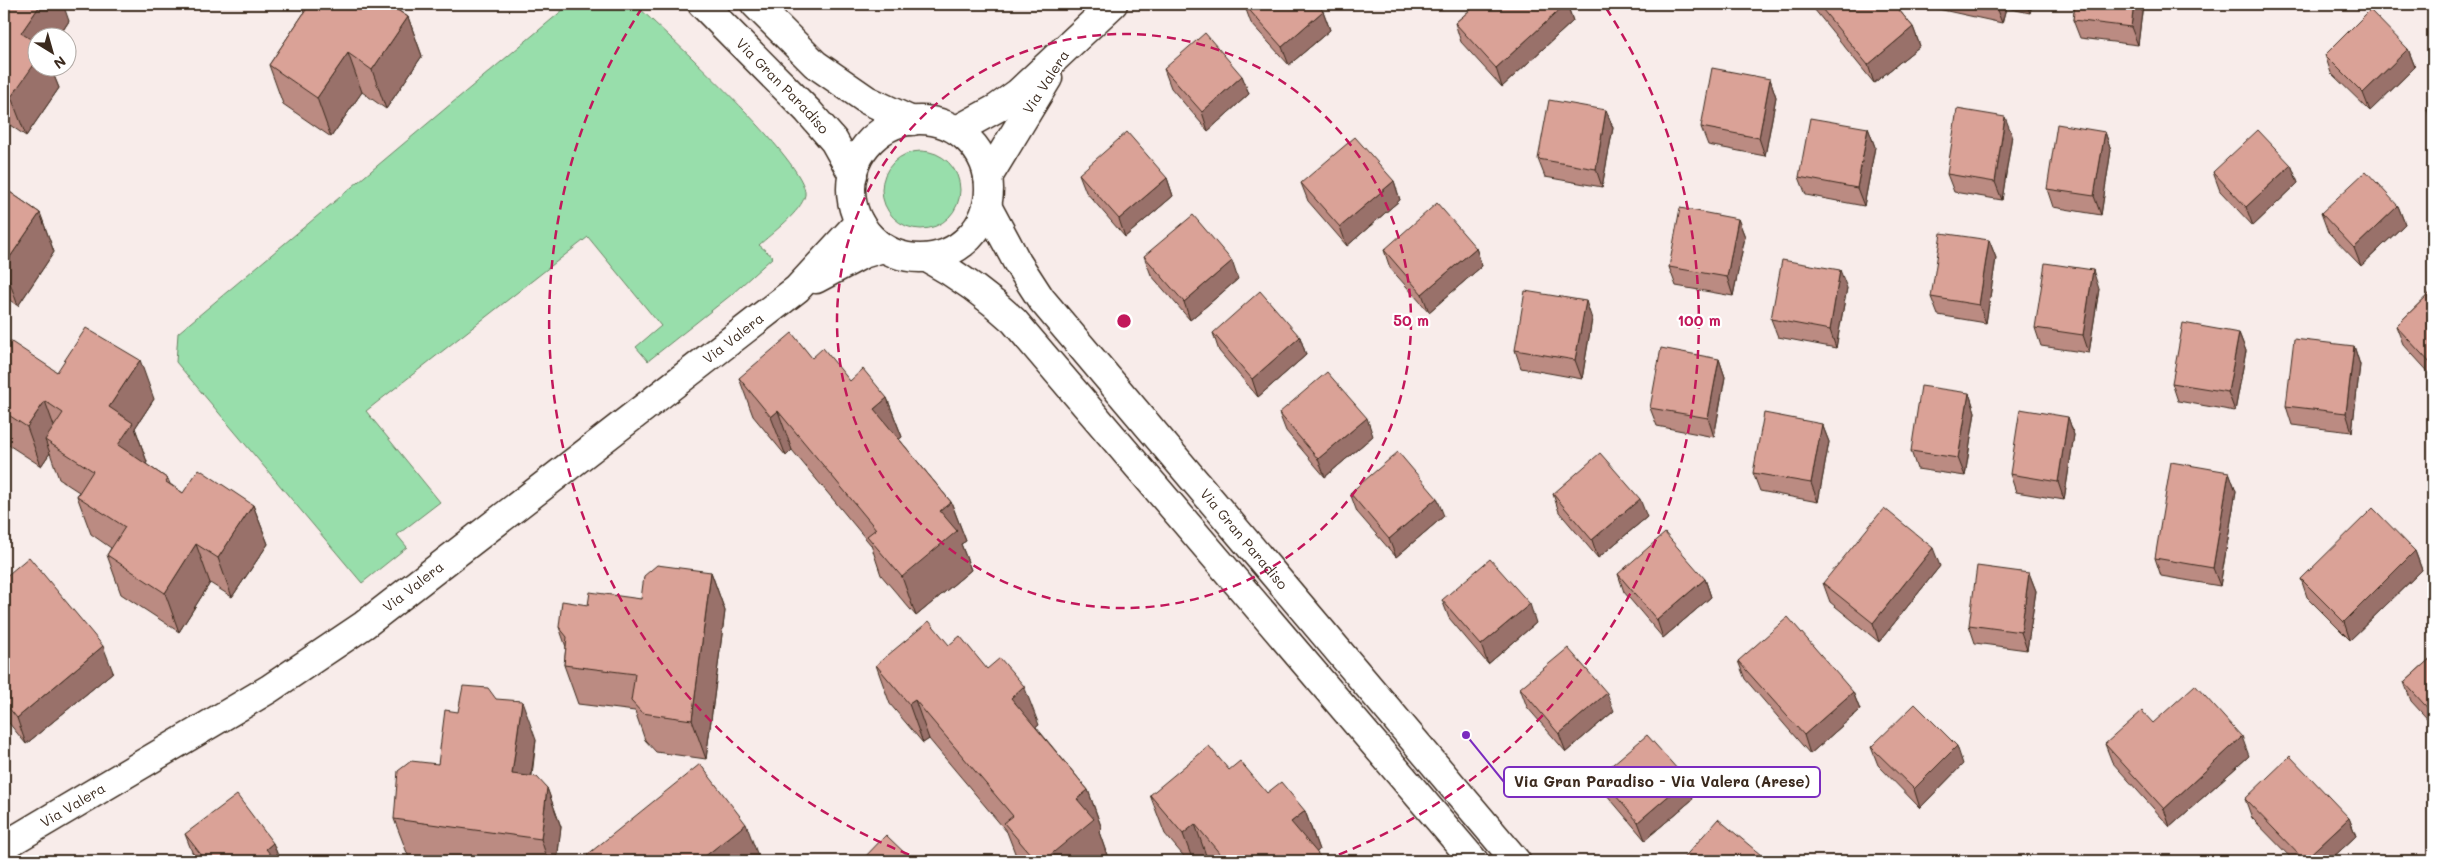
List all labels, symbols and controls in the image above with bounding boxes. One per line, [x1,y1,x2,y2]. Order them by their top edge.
north arrow [28,28,78,78]
street label: Via Gran Paradiso [732,34,834,138]
street label: Via Valera [1018,46,1073,117]
text: N [50,52,70,74]
street label: Via Valera [699,308,767,368]
text: 50 m [1393,310,1429,330]
text: 100 m [1677,310,1721,330]
centre of rings [1115,312,1133,330]
street label: Via Gran Paradiso [1196,484,1292,593]
street label: Via Valera [379,557,447,616]
callout: Via Gran Paradiso - Via Valera (Arese) [1504,767,1820,797]
text: Via Gran Paradiso - Via Valera (Arese) [1514,771,1810,791]
street label: Via Valera [37,778,108,831]

